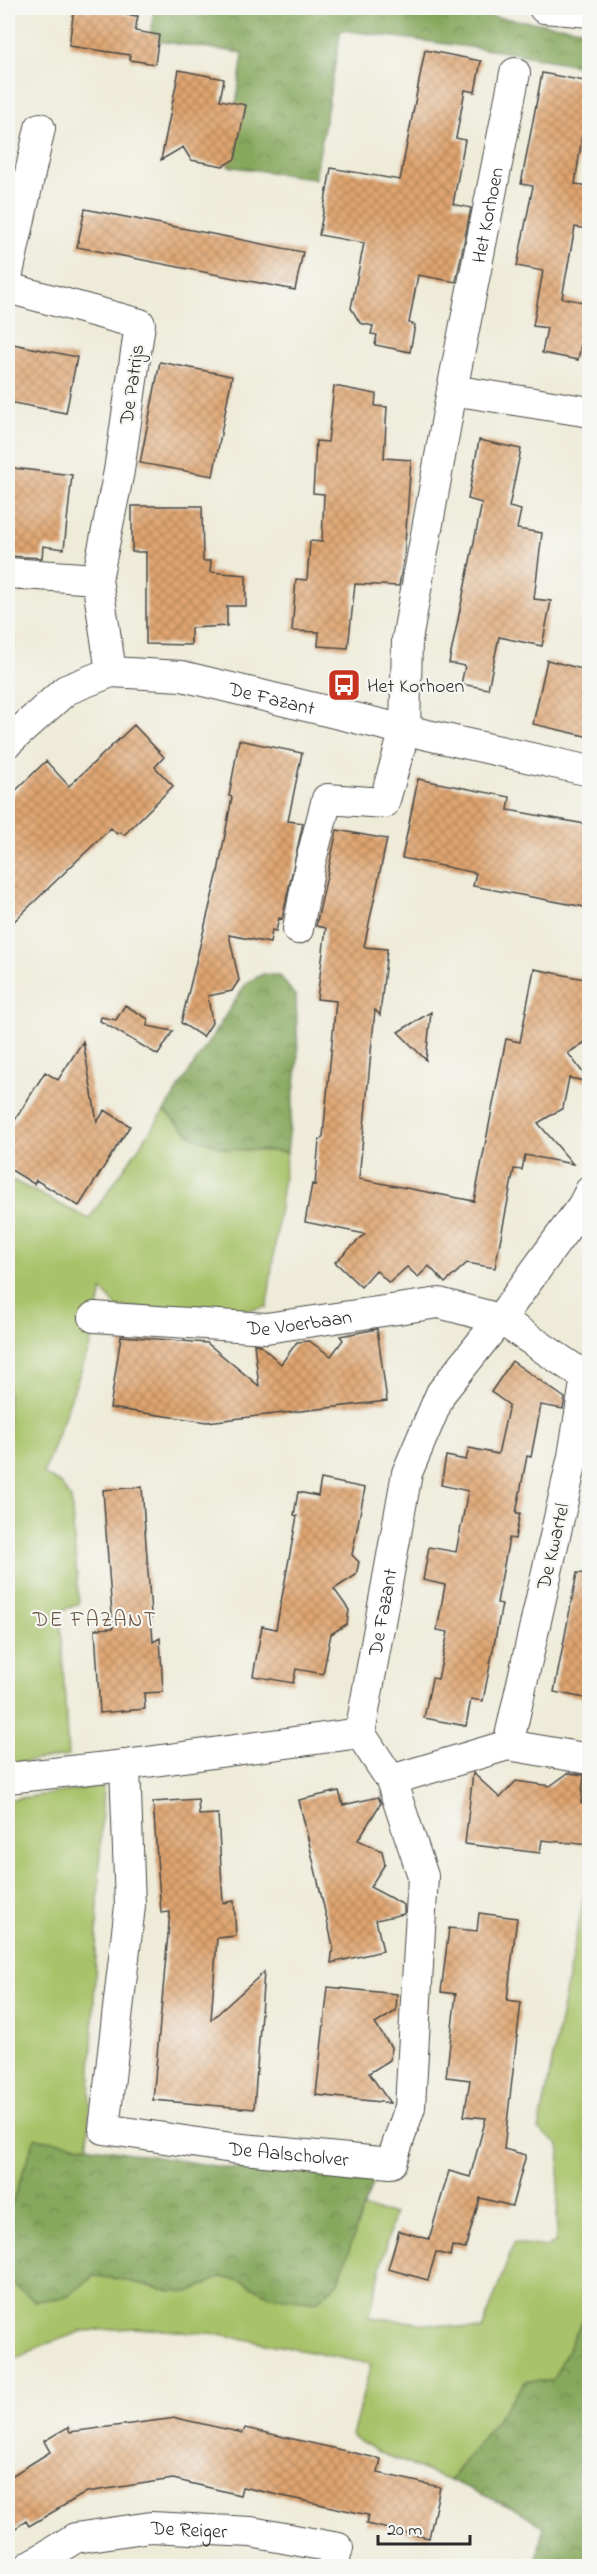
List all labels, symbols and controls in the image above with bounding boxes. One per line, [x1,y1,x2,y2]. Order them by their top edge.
street label: Het Korhoen [466,165,513,266]
street label: De Patrijs [113,342,153,427]
bus stop icon: Het Korhoen [326,667,362,703]
place label: Het Korhoen [367,673,464,702]
street label: De Fazant [224,675,318,725]
street label: De Voerbaan [245,1304,354,1345]
street label: De Kwartel [530,1501,578,1593]
street label: De Fazant [362,1566,407,1659]
district label: DE FAZANT [32,1606,157,1636]
street label: De Aalscholver [226,2136,351,2176]
scale bar [378,2508,470,2546]
street label: De Reiger [149,2515,229,2548]
text: 20 m [387,2518,422,2544]

